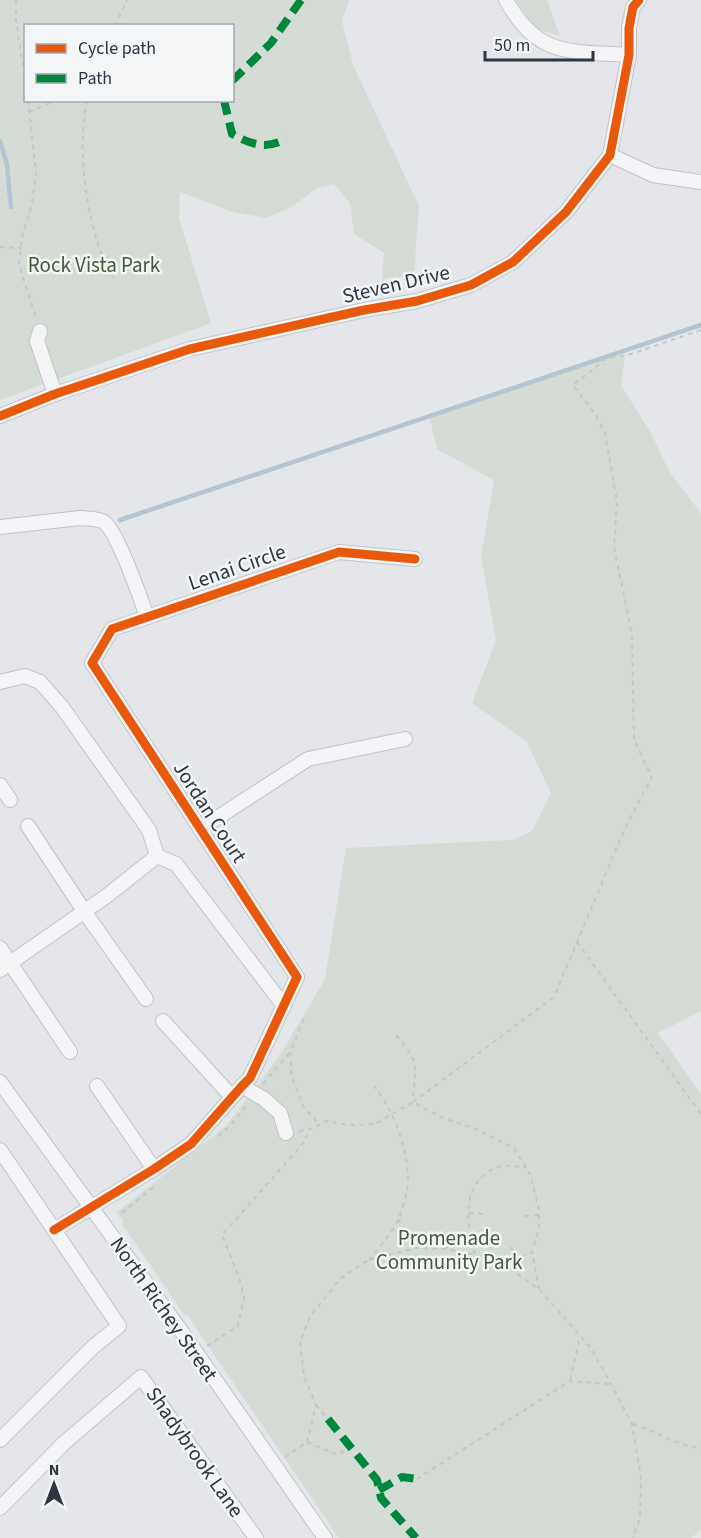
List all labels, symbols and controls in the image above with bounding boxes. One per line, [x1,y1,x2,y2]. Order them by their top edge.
legend [24,24,234,102]
scale bar [485,24,593,62]
text: 50 m [494,33,530,58]
text: Cycle path [78,36,156,61]
text: Path [78,66,112,91]
park label: Rock Vista Park [28,250,161,280]
street label: Steven Drive [339,257,453,311]
street label: Lenai Circle [184,536,290,598]
street label: Jordan Court [166,755,254,869]
park label: Promenade Community Park [376,1223,523,1277]
street label: North Richey Street [103,1231,225,1387]
street label: Shadybrook Lane [139,1381,251,1523]
north arrow [24,1454,84,1514]
text: N [49,1459,59,1481]

